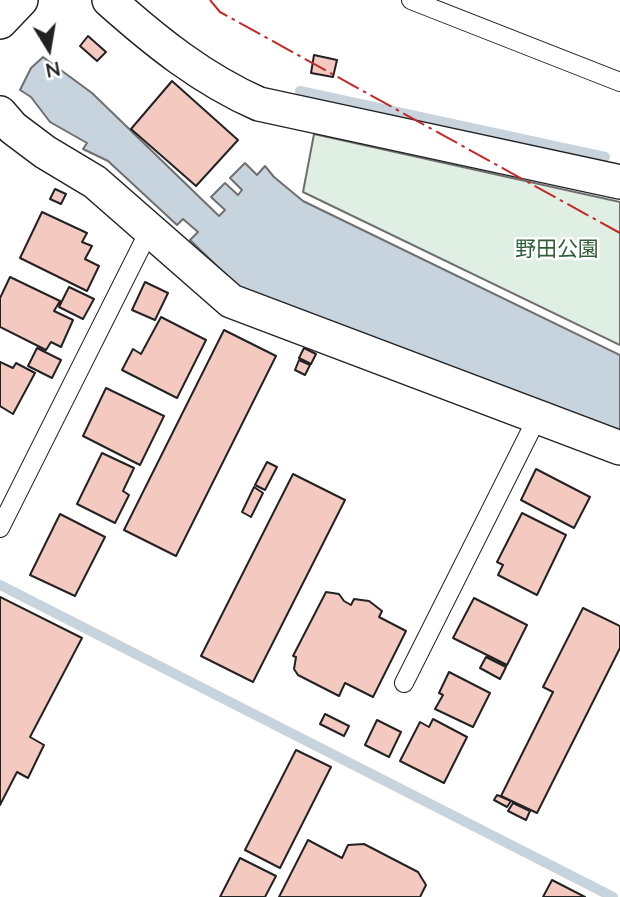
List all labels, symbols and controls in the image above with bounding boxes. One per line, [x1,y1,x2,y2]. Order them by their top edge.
north arrow [14,14,84,84]
text: N [44,57,62,83]
park label: 野田公園 [515,236,599,262]

